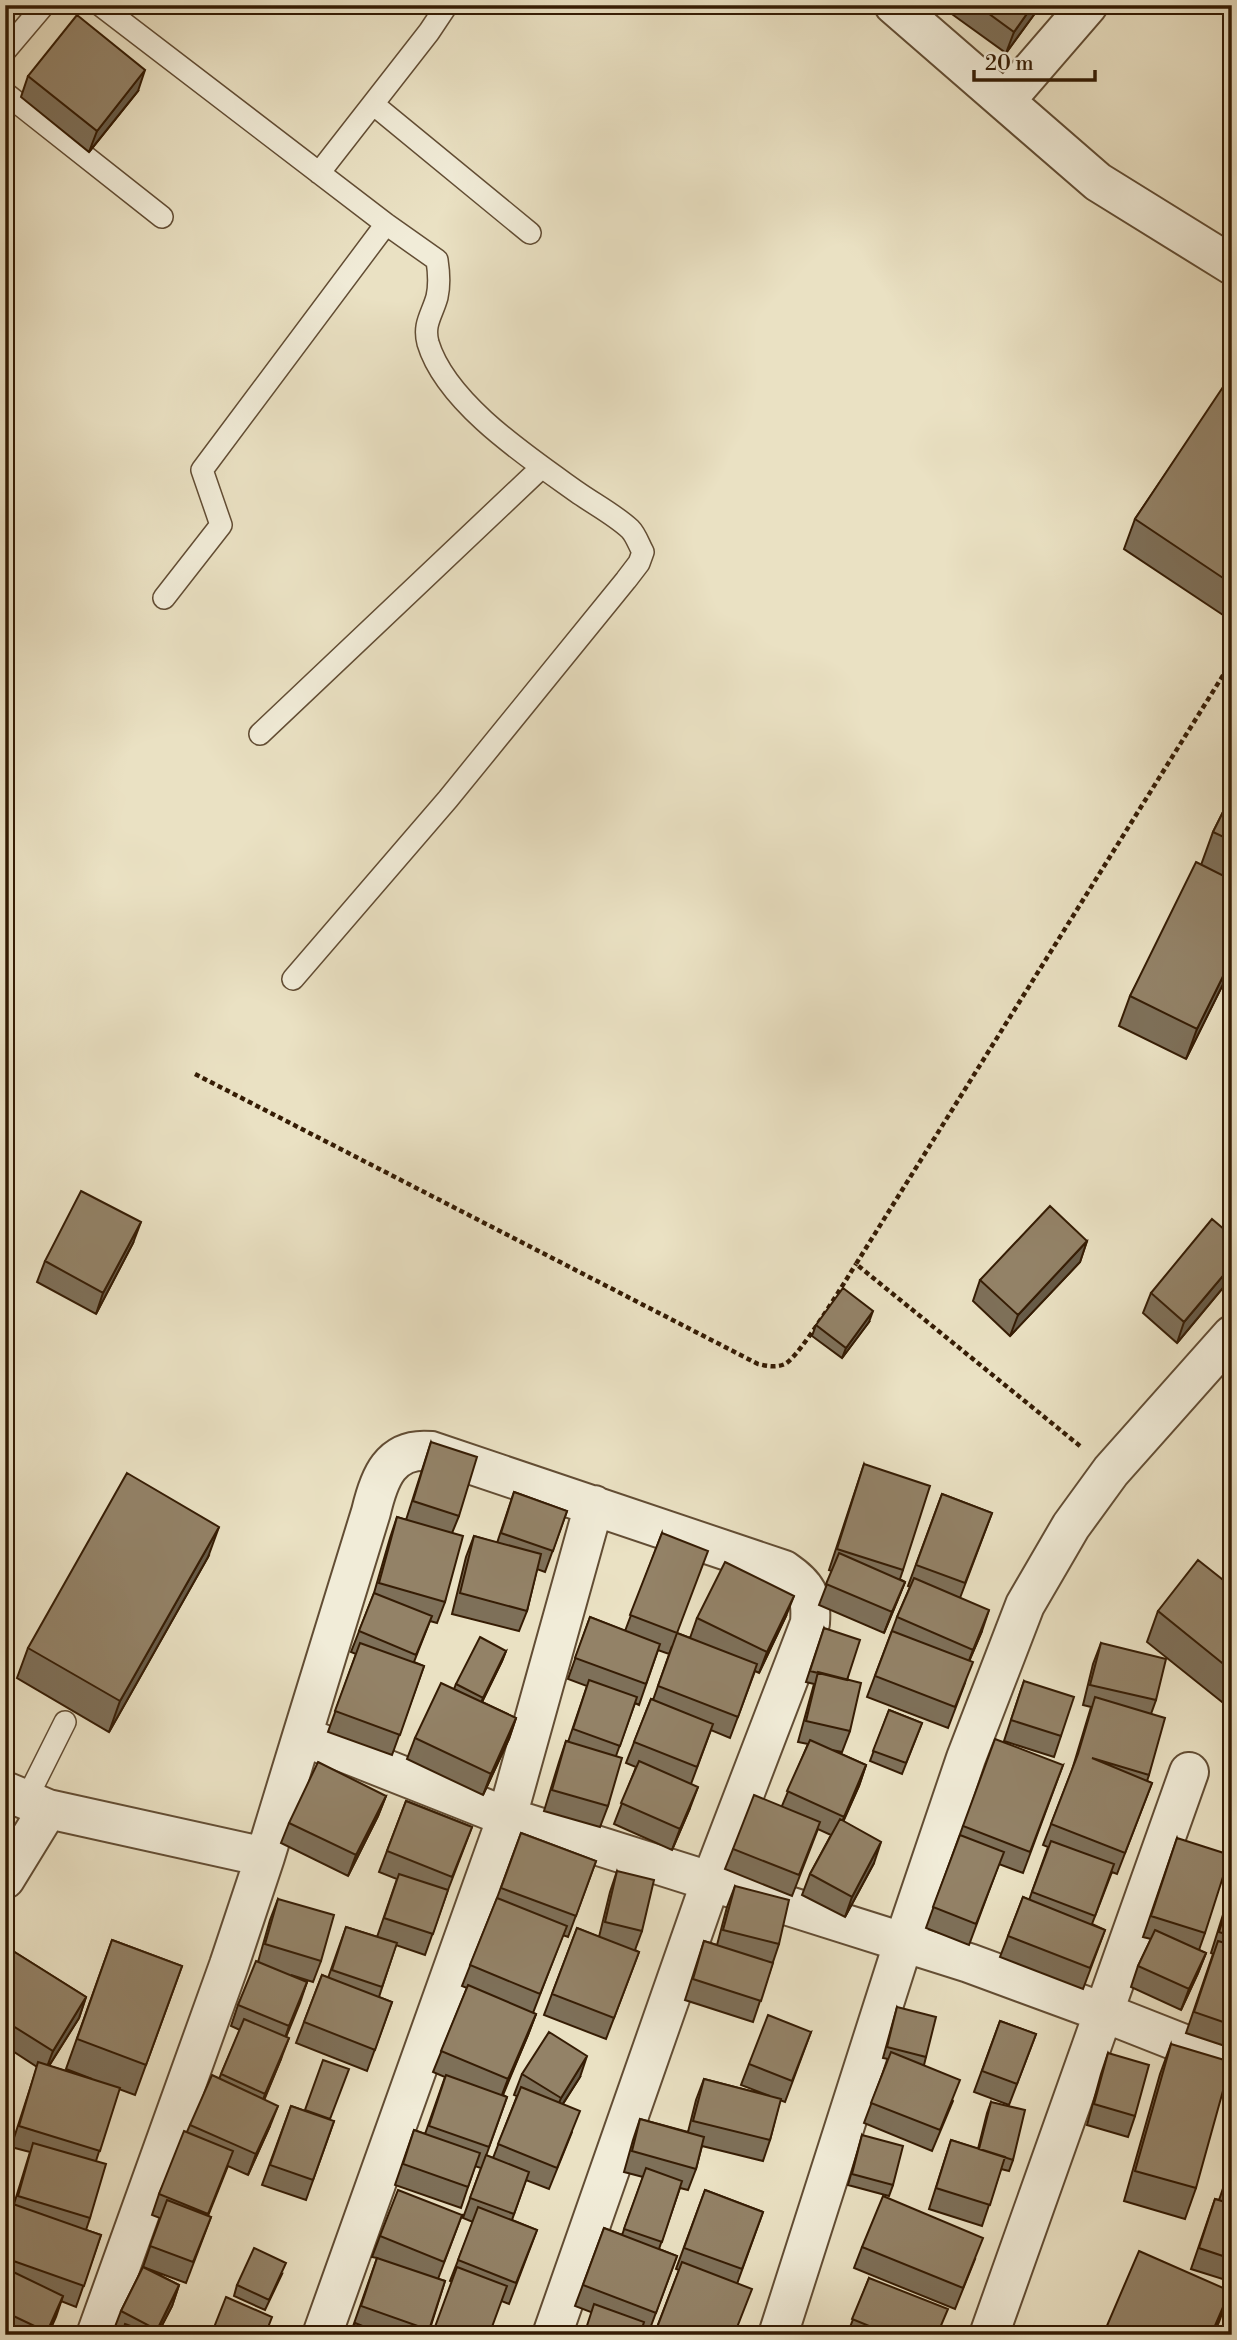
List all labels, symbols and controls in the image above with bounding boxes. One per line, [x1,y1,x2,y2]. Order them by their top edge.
scale bar [974,38,1095,82]
text: 20 m [985,51,1034,77]

